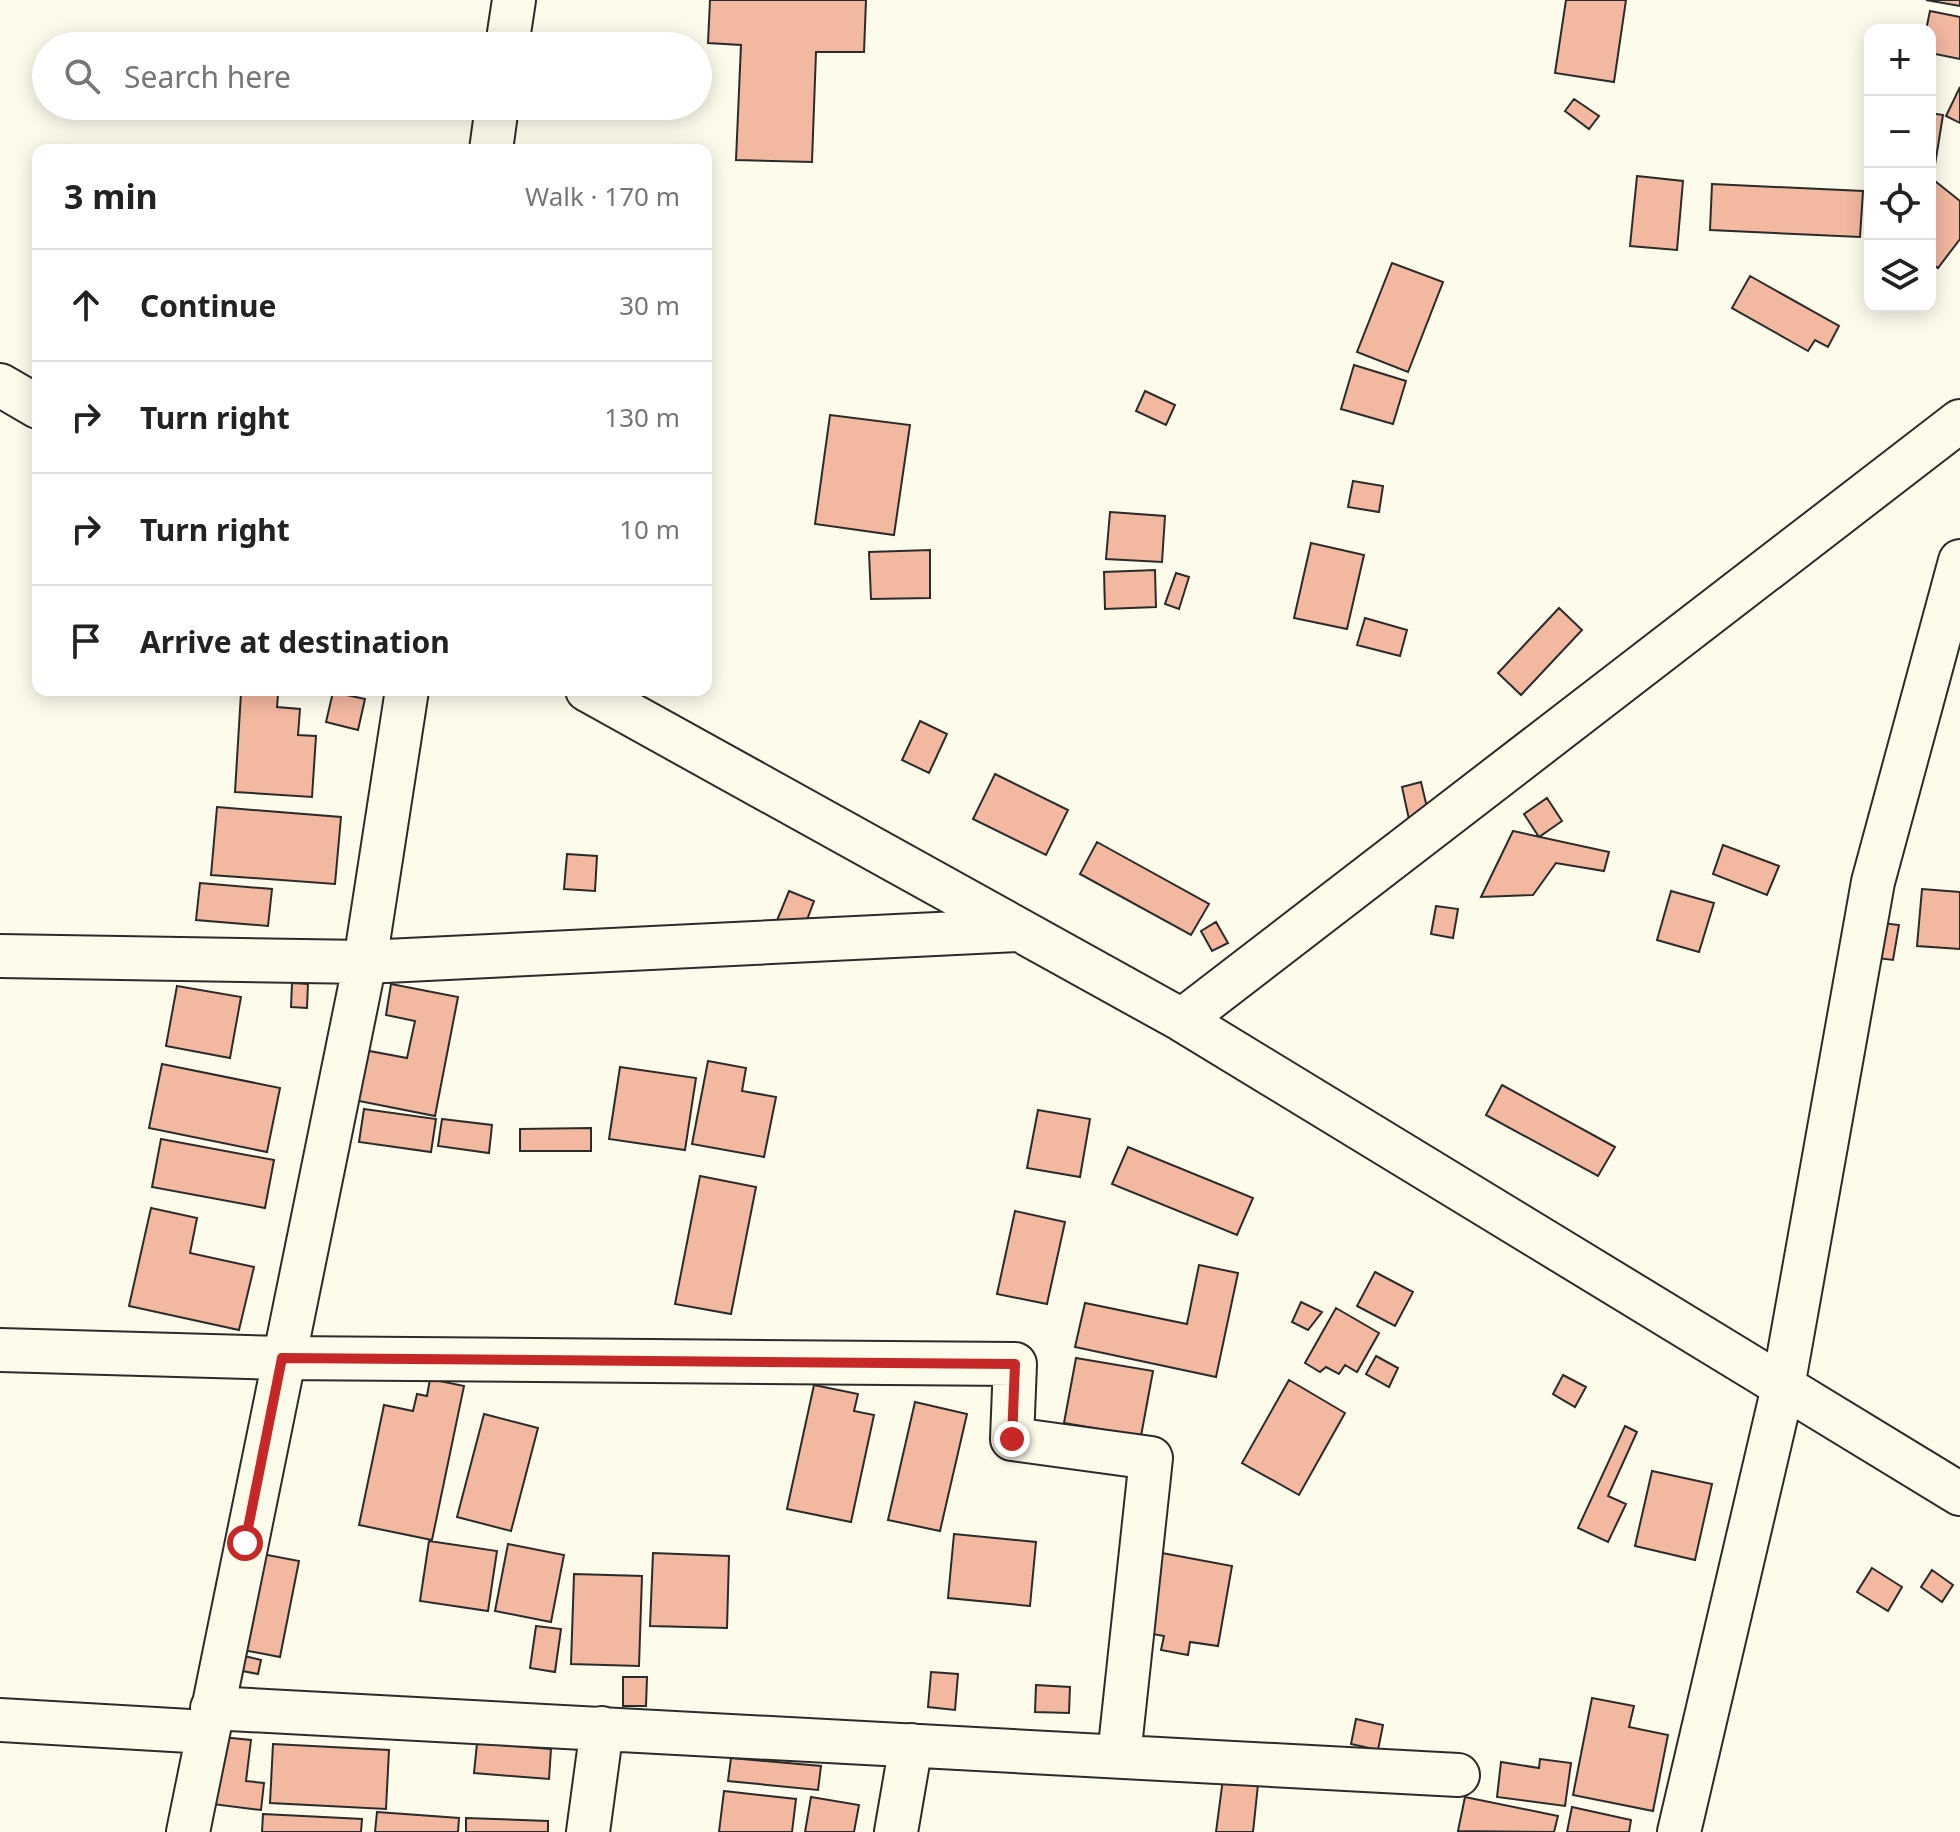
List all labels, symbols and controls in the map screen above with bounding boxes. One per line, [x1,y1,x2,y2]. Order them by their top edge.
map controls [1864,24,1936,312]
button: + [1864,24,1936,96]
search box [32,32,712,120]
icon: search [60,54,104,98]
text: Search here [124,56,291,97]
button: − [1864,96,1936,168]
button: locate [1864,168,1936,240]
text: 3 min [64,173,158,219]
text: Walk · 170 m [525,178,680,214]
button: layers [1864,240,1936,312]
icon: ahead [64,283,108,327]
text: Continue [140,285,276,326]
text: 30 m [619,287,680,323]
icon: right [64,395,108,439]
text: Turn right [140,397,290,438]
text: 130 m [604,399,680,435]
icon: right [64,507,108,551]
text: Turn right [140,509,290,550]
text: 10 m [619,511,680,547]
icon: arrive [64,619,108,663]
text: Arrive at destination [140,621,450,662]
route end [994,1421,1030,1457]
route start [227,1525,263,1561]

